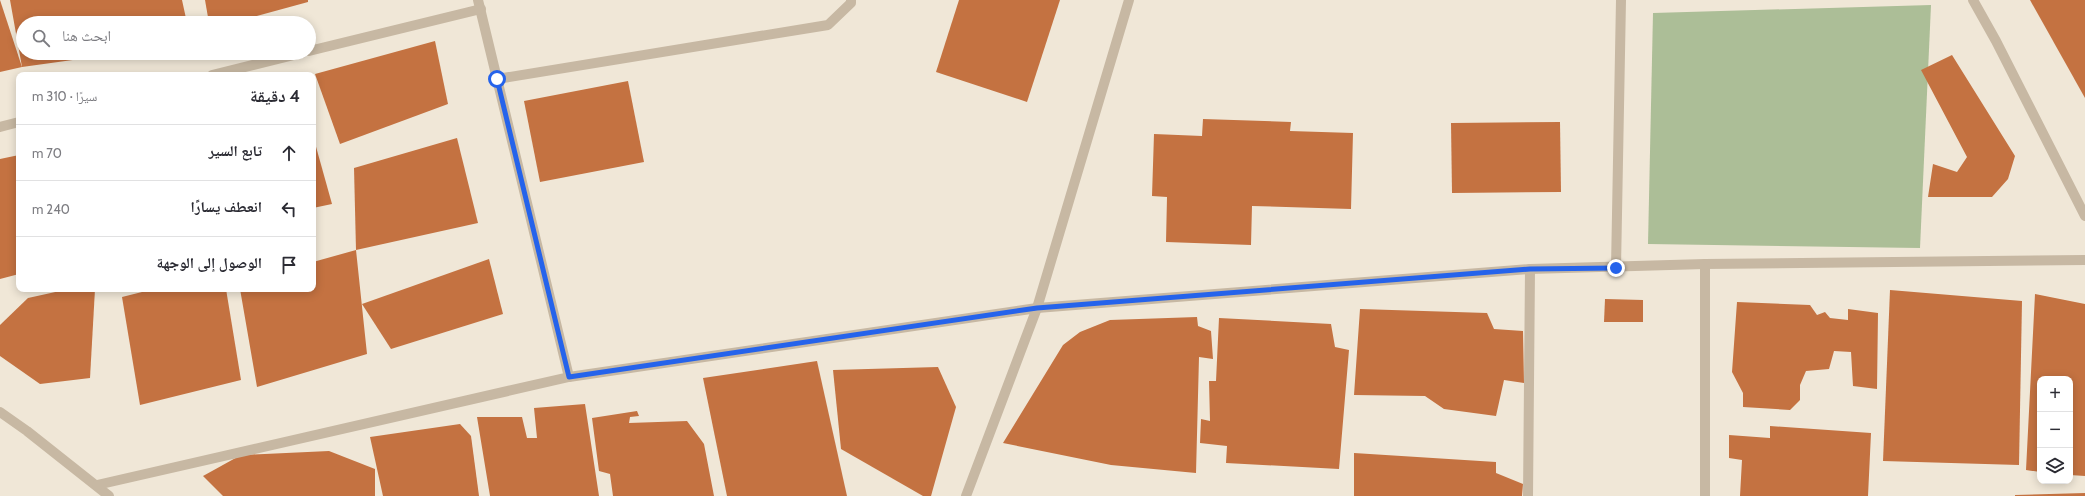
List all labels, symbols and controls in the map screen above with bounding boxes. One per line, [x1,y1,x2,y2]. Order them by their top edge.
search box [16,16,316,60]
icon: search [30,27,52,49]
text: ابحث هنا [62,27,111,45]
route start [488,70,506,88]
text: 4 دقيقة [250,86,300,106]
text: سيرًا · 310 m [32,88,97,104]
text: تابع السير [209,142,262,160]
icon: ahead [278,142,300,164]
text: 70 m [32,145,62,161]
text: انعطف يسارًا [191,198,262,216]
icon: left [278,198,300,220]
text: 240 m [32,201,70,217]
text: الوصول إلى الوجهة [157,254,262,272]
icon: arrive [278,254,300,276]
route end [1607,259,1625,277]
map controls [2037,376,2073,484]
button: + [2037,376,2073,412]
button: − [2037,412,2073,448]
button: layers [2037,448,2073,484]

